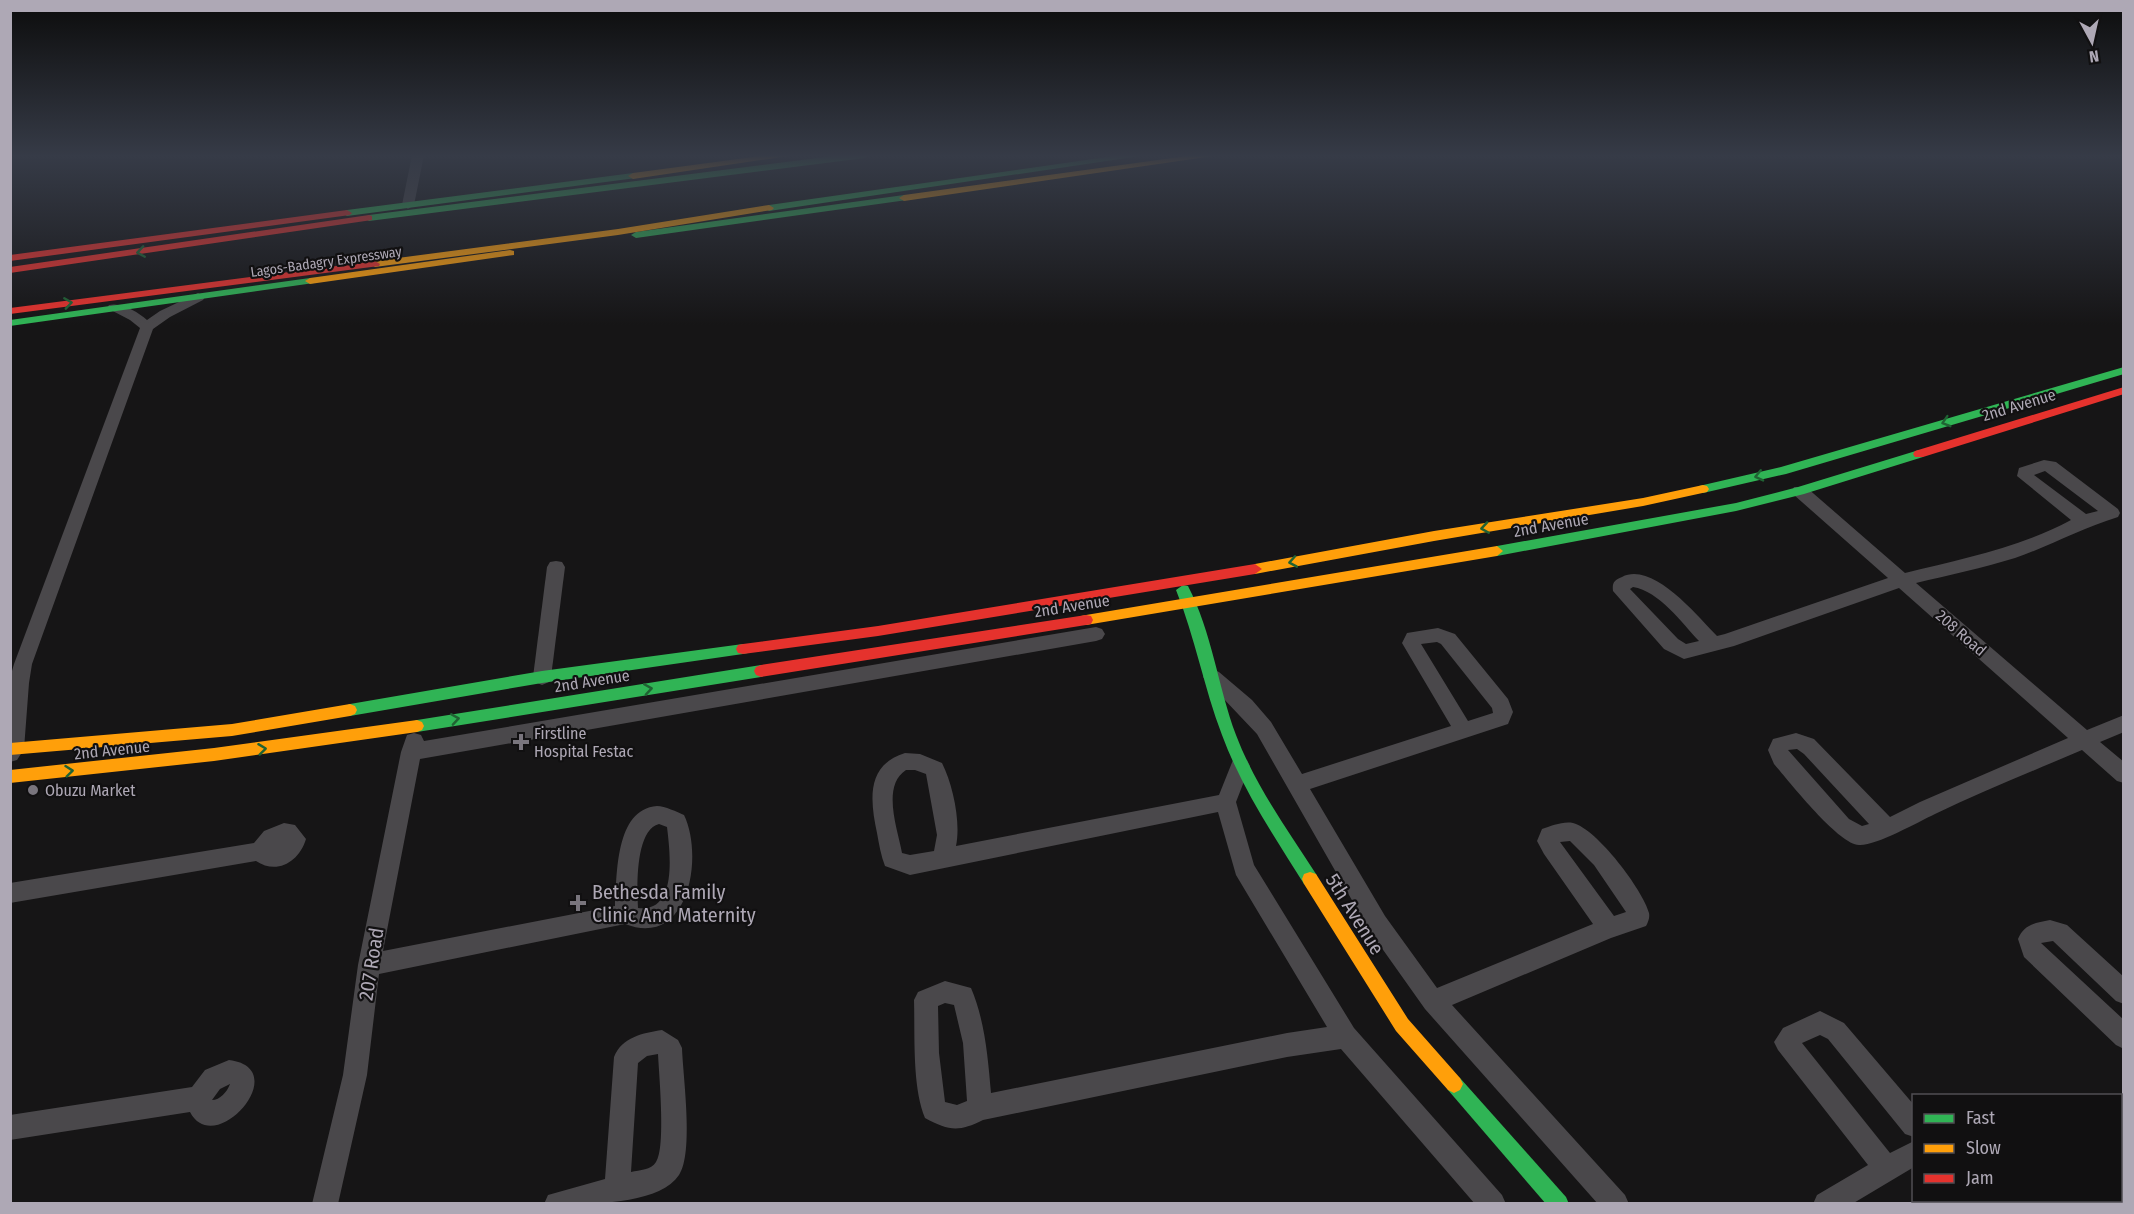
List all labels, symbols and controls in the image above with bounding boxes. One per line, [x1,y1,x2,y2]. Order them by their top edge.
north arrow [2062,12,2122,72]
text: N [2088,46,2100,66]
street label: Lagos-Badagry Expressway [249,243,403,281]
one-way arrow [136,246,146,258]
one-way arrow [64,297,73,309]
street label: 2nd Avenue [1980,385,2058,425]
one-way arrow [1942,415,1952,427]
one-way arrow [1755,469,1765,482]
street label: 2nd Avenue [1512,509,1590,541]
one-way arrow [1481,521,1491,534]
one-way arrow [1289,555,1299,568]
street label: 2nd Avenue [1033,591,1111,621]
street label: 208 Road [1932,606,1990,660]
street label: 2nd Avenue [553,666,631,696]
one-way arrow [643,684,652,696]
one-way arrow [451,714,460,726]
place label: Firstline Hospital Festac [534,724,633,761]
marker: Firstline Hospital Festac [512,733,530,751]
street label: 2nd Avenue [73,737,151,763]
one-way arrow [258,743,267,755]
one-way arrow [64,766,73,778]
place label: Obuzu Market [45,781,136,800]
marker: Obuzu Market [26,783,40,797]
street label: 5th Avenue [1321,869,1389,959]
place label: Bethesda Family Clinic And Maternity [592,880,756,927]
marker: Bethesda Family Clinic And Maternity [569,894,587,912]
street label: 207 Road [353,926,389,1002]
legend [1912,1094,2122,1202]
text: Fast [1966,1107,1995,1129]
text: Slow [1966,1137,2001,1159]
text: Jam [1966,1167,1994,1189]

